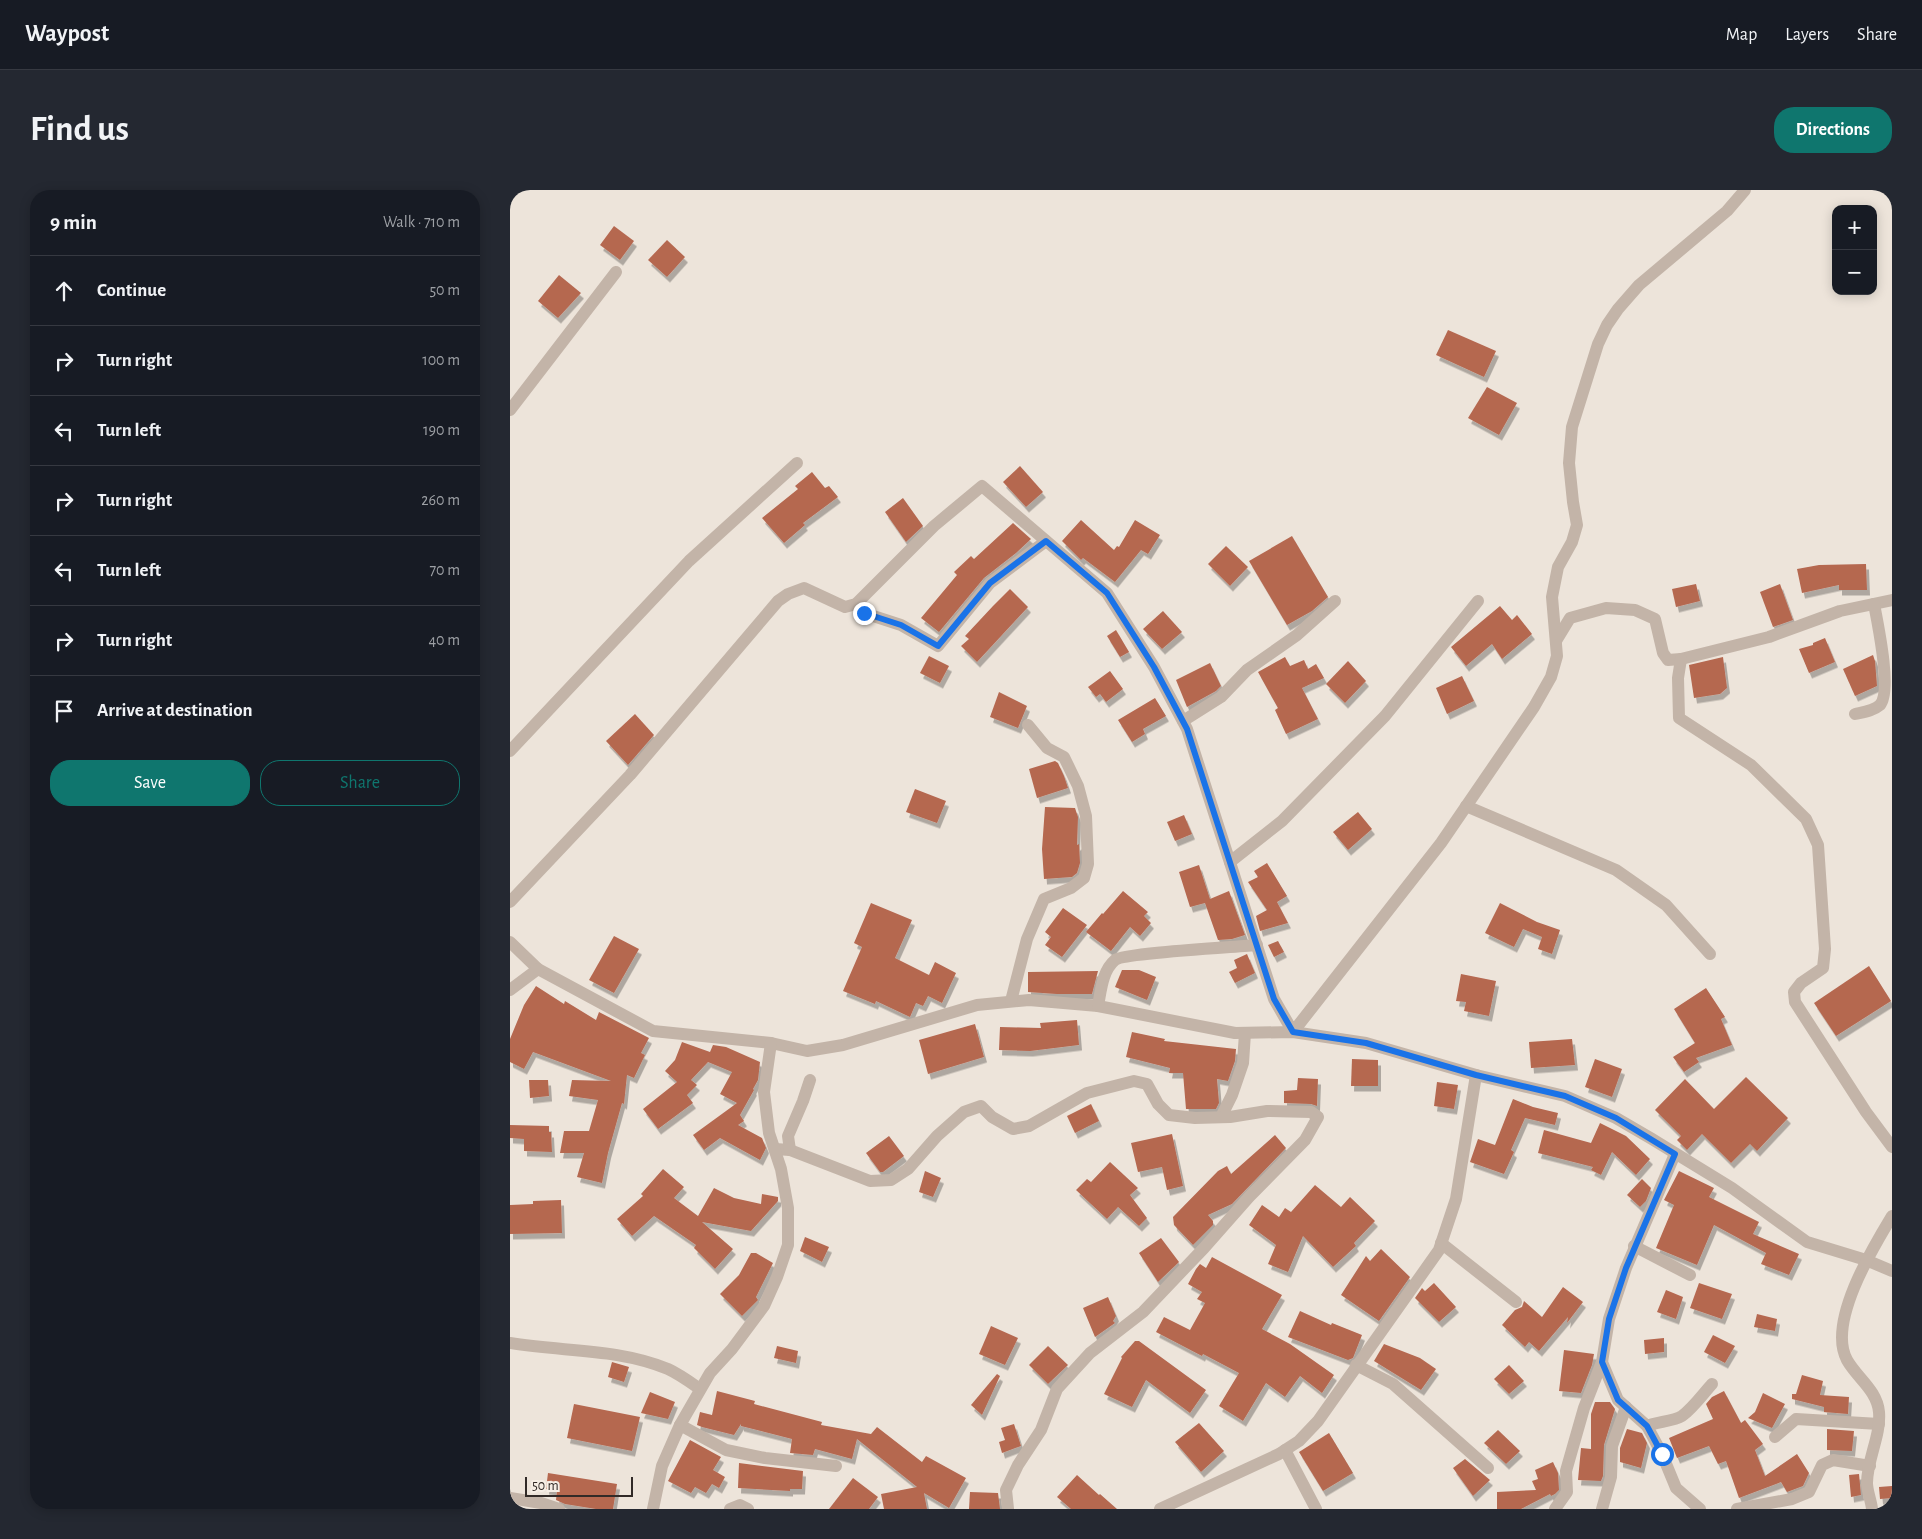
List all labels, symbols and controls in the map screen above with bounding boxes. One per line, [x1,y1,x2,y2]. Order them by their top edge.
text: Waypost [25,22,109,46]
text: Map [1726,26,1757,44]
text: Layers [1785,26,1829,44]
text: Share [1857,26,1897,44]
button: Directions [1774,107,1892,153]
text: Find us [30,112,129,147]
map controls [1832,205,1877,295]
button: + [1832,205,1877,250]
text: 9 min [50,212,97,233]
text: Walk · 710 m [383,214,460,230]
button: − [1832,250,1877,295]
icon: ahead [50,277,78,305]
text: Continue [97,281,166,300]
text: 50 m [429,282,460,298]
icon: right [50,347,78,375]
text: Turn right [97,351,172,370]
text: 100 m [422,352,460,368]
icon: left [50,417,78,445]
text: Turn left [97,421,161,440]
text: 190 m [423,422,460,438]
icon: right [50,487,78,515]
text: Turn right [97,491,172,510]
text: 260 m [421,492,460,508]
icon: left [50,557,78,585]
text: Turn left [97,561,161,580]
text: 70 m [429,562,460,578]
route end [853,602,876,625]
icon: right [50,627,78,655]
text: Turn right [97,631,172,650]
text: 40 m [428,632,460,648]
icon: arrive [50,697,78,725]
text: Arrive at destination [97,701,253,720]
button: Save [50,760,250,806]
button: Share [260,760,460,806]
route start [1651,1443,1674,1466]
scale bar [525,1474,632,1497]
text: 50 m [532,1479,559,1493]

